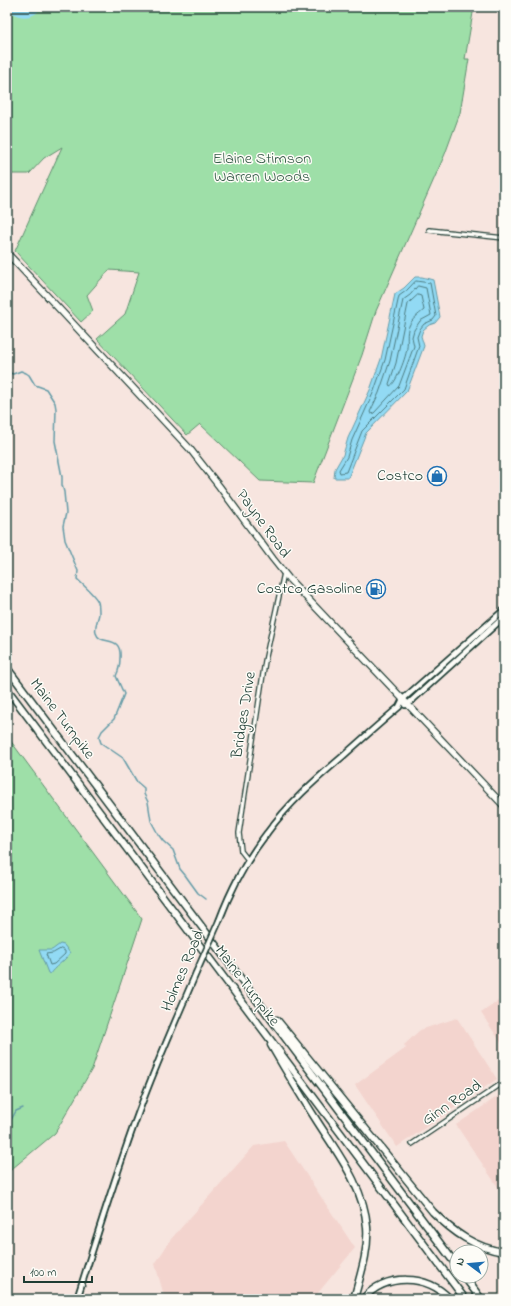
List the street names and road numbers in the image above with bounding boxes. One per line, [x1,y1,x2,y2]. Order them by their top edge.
street label: Payne Road [230,485,296,563]
street label: Bridges Drive [225,669,263,761]
street label: Maine Turnpike [23,673,101,765]
street label: Holmes Road [155,927,211,1015]
street label: Maine Turnpike [208,940,286,1032]
street label: Ginn Road [417,1074,487,1132]

